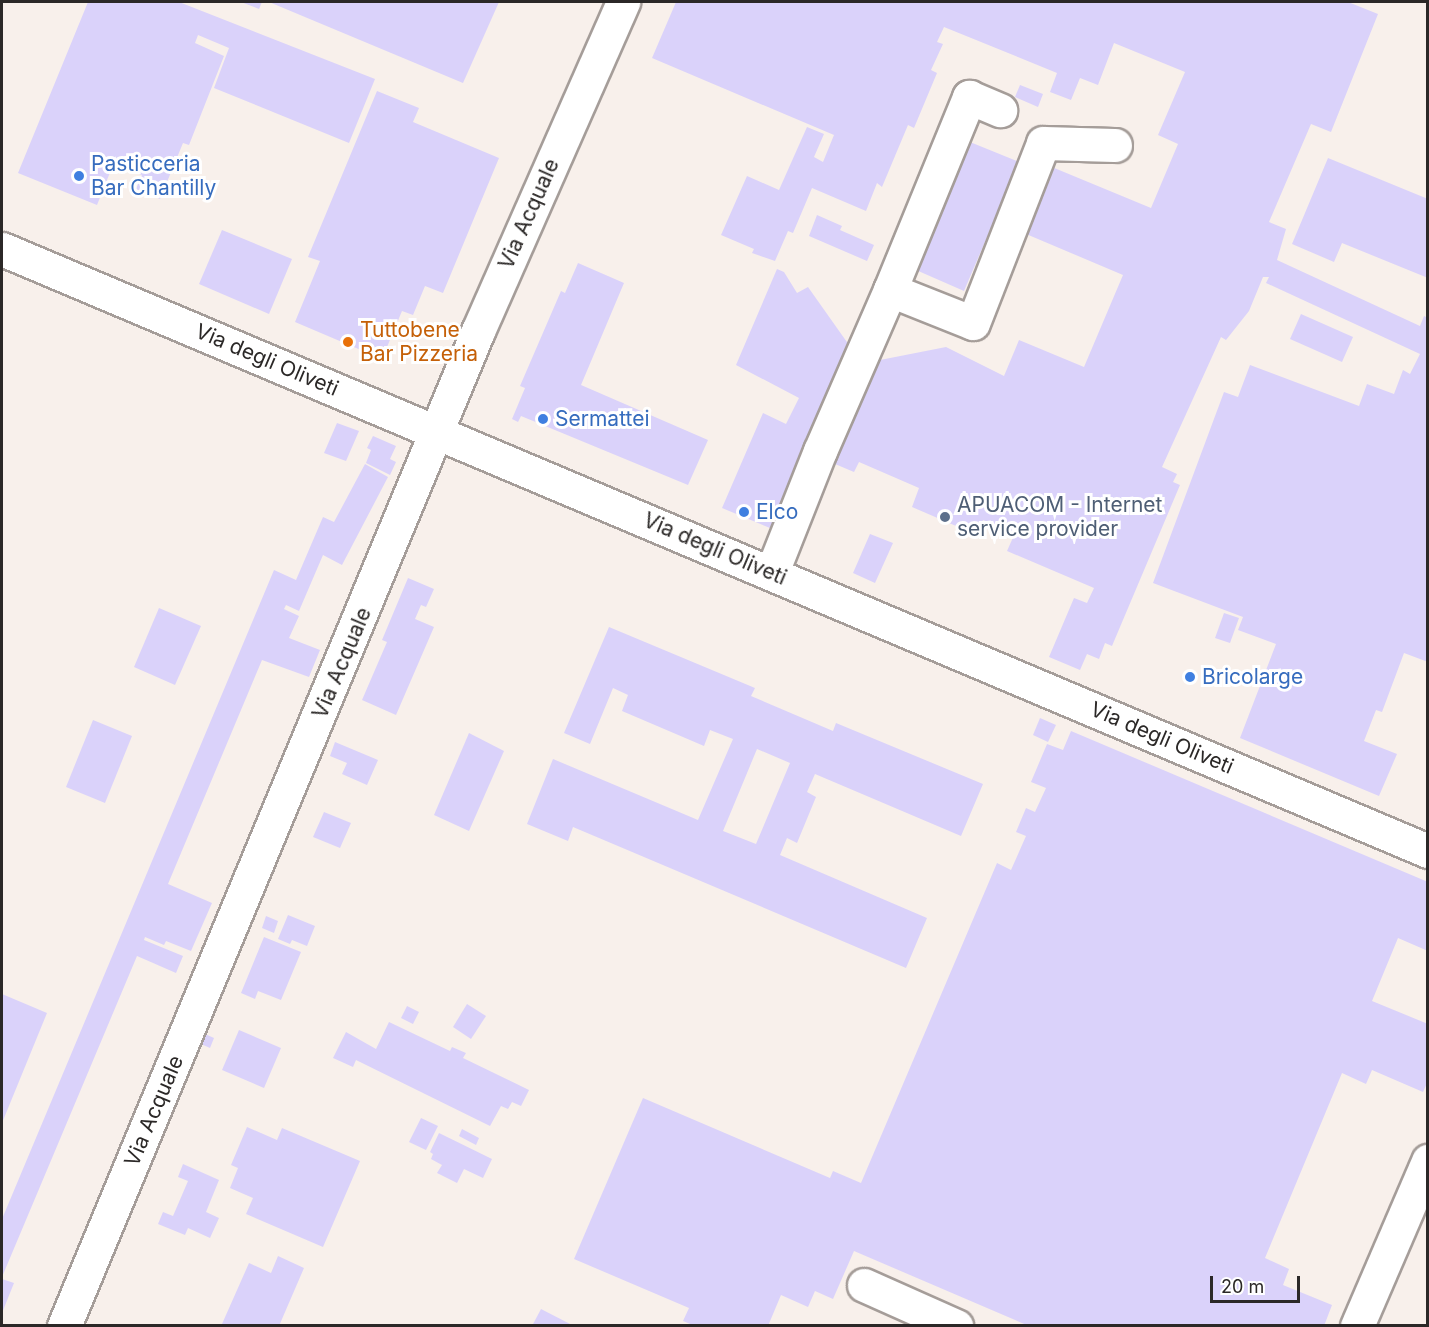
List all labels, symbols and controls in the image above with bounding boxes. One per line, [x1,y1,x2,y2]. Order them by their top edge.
place label: Pasticceria Bar Chantilly [91,151,216,201]
street label: Via Acquale [493,155,565,273]
marker: Pasticceria Bar Chantilly [72,169,86,183]
place label: Tuttobene Bar Pizzeria [360,317,478,367]
street label: Via degli Oliveti [192,318,342,402]
marker: Tuttobene Bar Pizzeria [341,335,355,349]
place label: Sermattei [555,406,649,432]
marker: Sermattei [536,412,550,426]
place label: APUACOM - Internet service provider [957,492,1162,542]
place label: Elco [756,499,798,525]
marker: Elco [737,505,751,519]
street label: Via degli Oliveti [640,507,790,591]
marker: APUACOM - Internet service provider [938,510,952,524]
street label: Via Acquale [307,604,377,722]
place label: Bricolarge [1202,664,1303,690]
marker: Bricolarge [1183,670,1197,684]
street label: Via degli Oliveti [1087,696,1237,780]
street label: Via Acquale [119,1052,189,1170]
scale bar [1213,1264,1303,1302]
text: 20 m [1221,1276,1264,1297]

